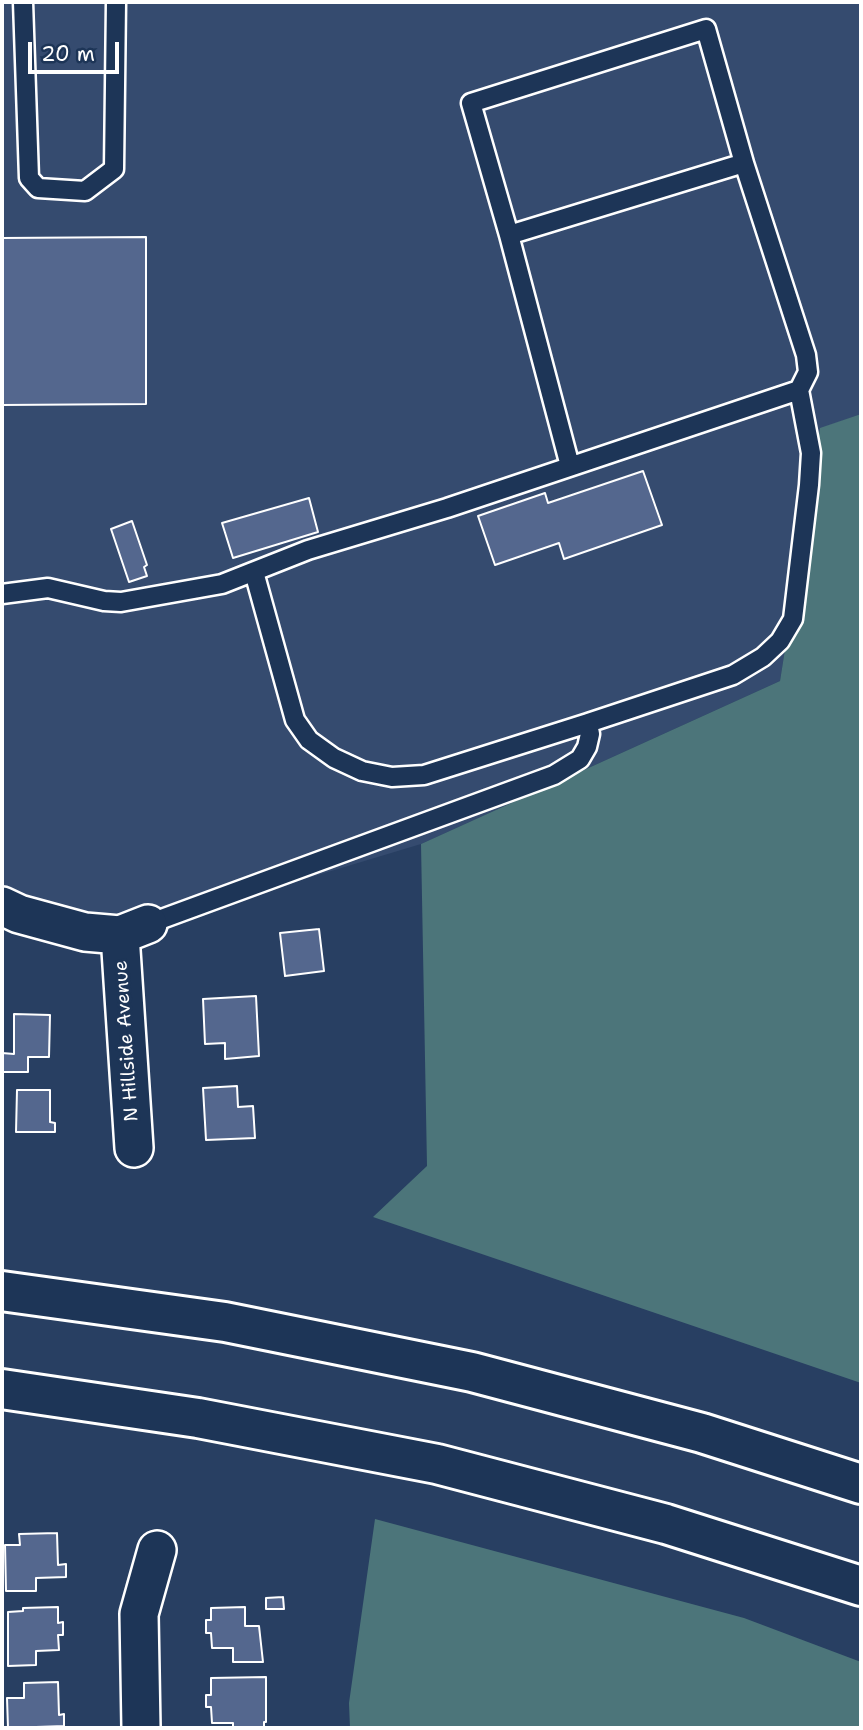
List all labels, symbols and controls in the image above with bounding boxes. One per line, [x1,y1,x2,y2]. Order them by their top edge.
scale bar [32,28,122,72]
text: 20 m [41,40,95,68]
street label: N Hillside Avenue [110,960,144,1122]

